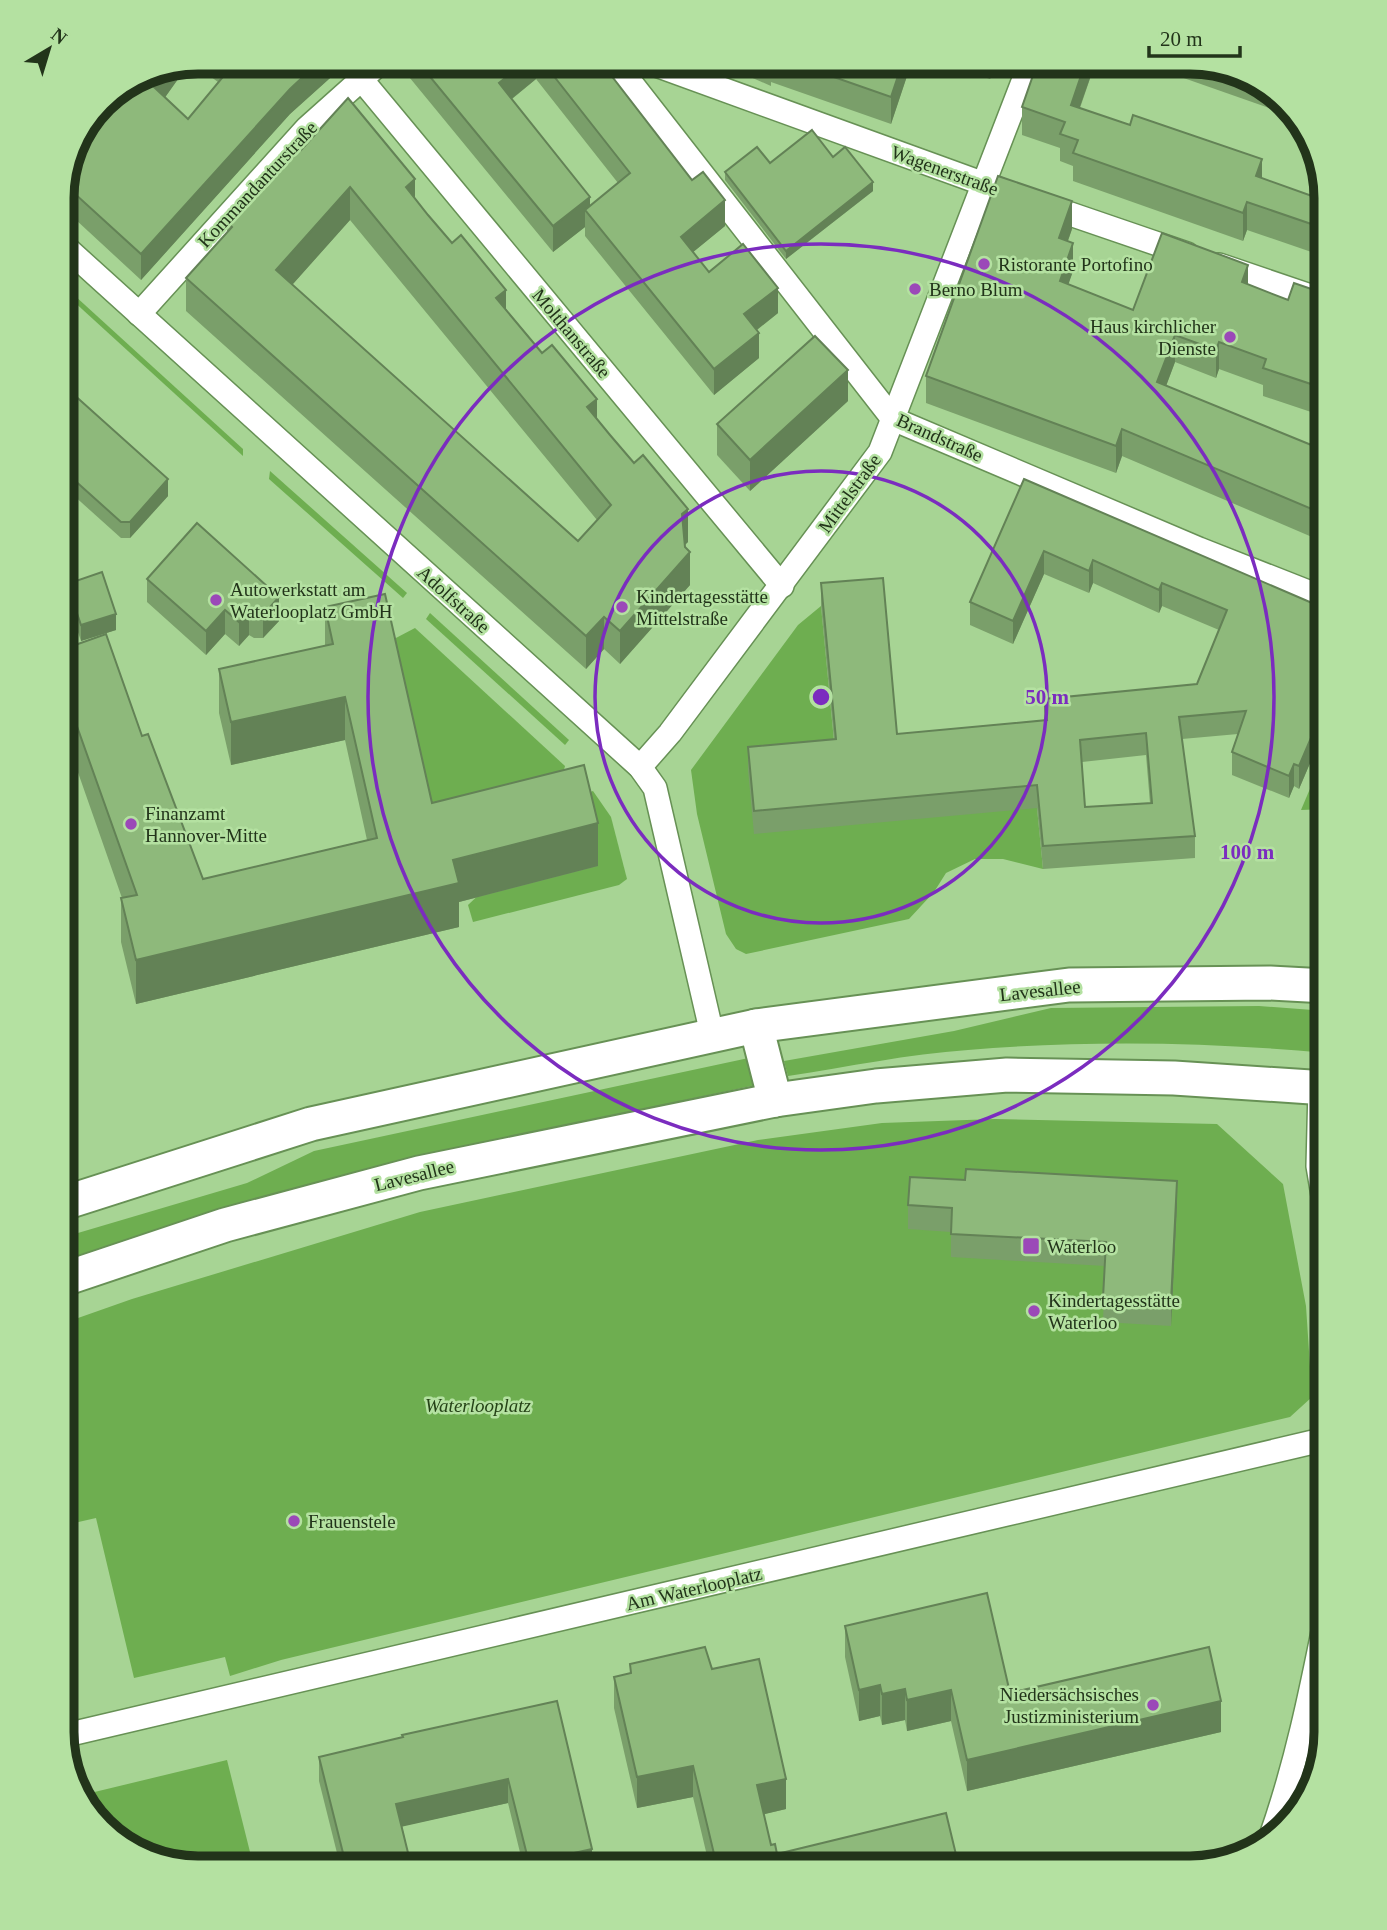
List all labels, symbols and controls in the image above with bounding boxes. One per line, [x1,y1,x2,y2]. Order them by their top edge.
north arrow [14,14,84,84]
scale bar [1149,14,1240,58]
text: N [47,23,71,49]
text: 20 m [1160,27,1203,51]
street label: Kommandanturstraße [194,117,321,252]
street label: Wagenerstraße [888,141,1001,200]
place label: Ristorante Portofino [998,254,1153,275]
marker: Ristorante Portofino [976,256,992,272]
place label: Berno Blum [929,279,1023,300]
marker: Berno Blum [907,281,923,297]
street label: Molthanstraße [528,285,615,382]
place label: Haus kirchlicher Dienste [1090,316,1217,359]
marker: Haus kirchlicher Dienste [1222,329,1238,345]
street label: Brandstraße [894,409,986,466]
street label: Mittelstraße [814,450,885,537]
street label: Adolfstraße [413,562,494,637]
place label: Autowerkstatt am Waterlooplatz GmbH [230,579,393,622]
place label: Kindertagesstätte Mittelstraße [636,586,768,629]
marker: Autowerkstatt am Waterlooplatz GmbH [208,592,224,608]
marker: Kindertagesstätte Mittelstraße [614,599,630,615]
centre of rings [809,685,833,709]
text: 50 m [1025,685,1069,709]
place label: Finanzamt Hannover-Mitte [145,803,267,846]
marker: Finanzamt Hannover-Mitte [123,816,139,832]
text: 100 m [1220,840,1275,864]
street label: Lavesallee [999,976,1082,1005]
street label: Lavesallee [372,1155,456,1195]
marker: Waterloo [1021,1236,1041,1256]
place label: Waterloo [1047,1236,1116,1257]
place label: Kindertagesstätte Waterloo [1048,1290,1180,1333]
marker: Kindertagesstätte Waterloo [1026,1303,1042,1319]
park label: Waterlooplatz [425,1395,532,1416]
place label: Frauenstele [308,1511,396,1532]
marker: Frauenstele [286,1513,302,1529]
street label: Am Waterlooplatz [624,1563,764,1614]
place label: Niedersächsisches Justizministerium [1000,1684,1139,1727]
marker: Niedersächsisches Justizministerium [1145,1697,1161,1713]

